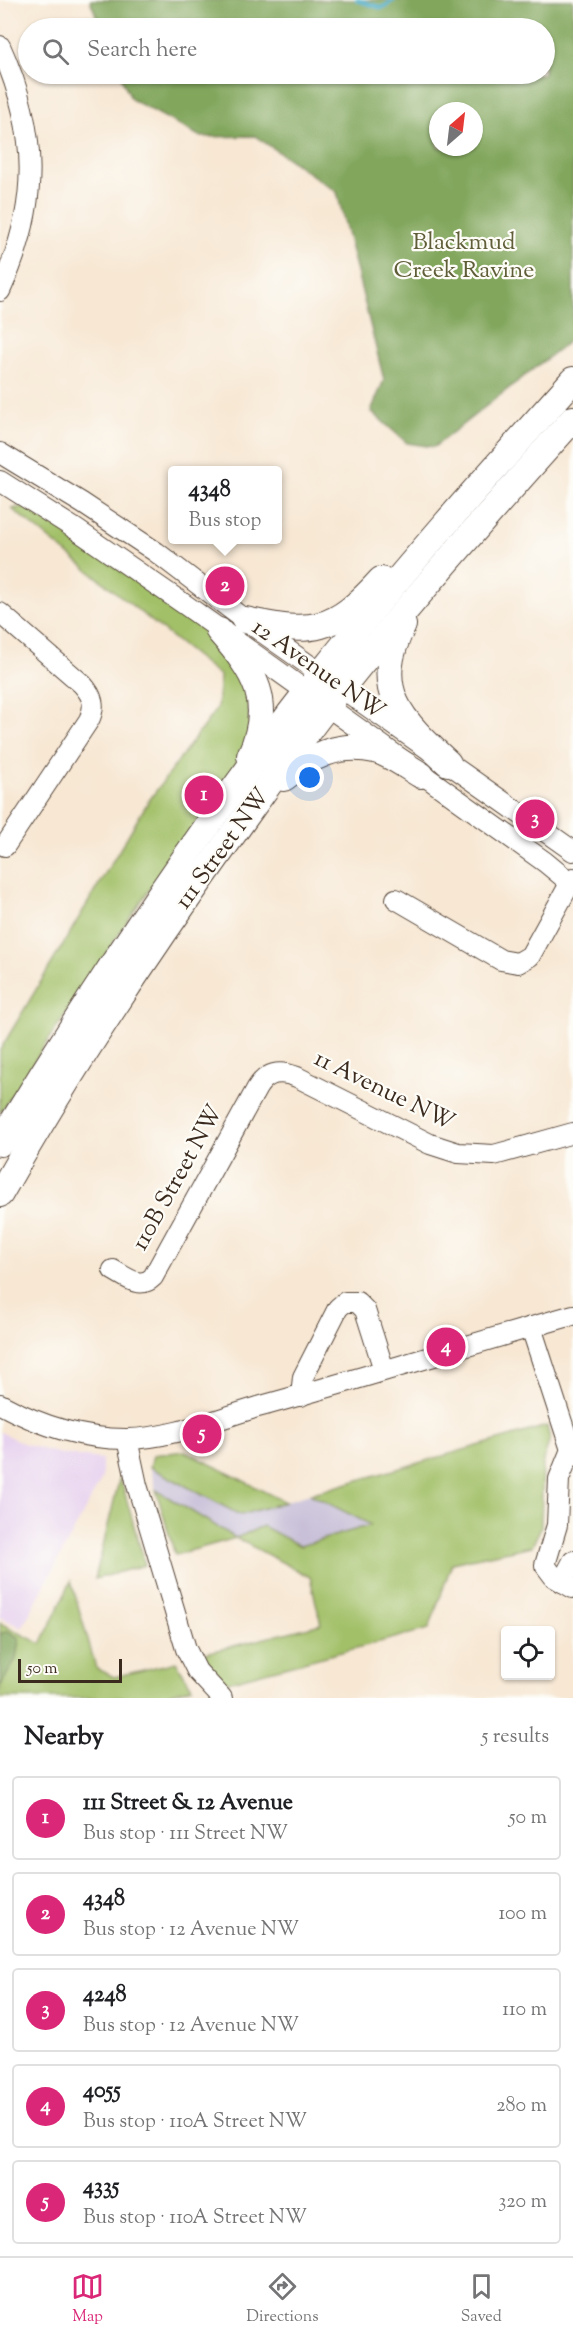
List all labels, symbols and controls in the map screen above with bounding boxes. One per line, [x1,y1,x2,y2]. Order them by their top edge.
search box [18,18,555,84]
icon: search [39,35,72,68]
text: Search here [87,35,197,67]
north arrow [429,102,483,156]
park label: Blackmud Creek Ravine [394,226,534,288]
popup [168,466,282,544]
text: 4348 [189,475,231,507]
text: Bus stop [189,507,261,536]
pin: 2 [206,564,244,608]
street label: 12 Avenue NW [245,611,392,729]
your location [295,763,324,792]
pin: 1 [184,772,224,818]
street label: 111 Street NW [169,783,277,915]
pin: 3 [516,796,554,842]
street label: 11 Avenue NW [308,1042,460,1140]
street label: 110B Street NW [124,1099,232,1257]
pin: 4 [426,1324,466,1370]
pin: 5 [182,1412,222,1456]
map controls [501,1626,555,1680]
button: locate [501,1626,555,1680]
scale bar [18,1656,122,1684]
text: 50 m [27,1658,58,1681]
text: Nearby [24,1719,104,1756]
text: 5 results [482,1723,549,1752]
text: 111 Street & 12 Avenue [83,1788,293,1820]
text: 1 [42,1804,49,1833]
text: 50 m [509,1804,547,1833]
text: Bus stop · 111 Street NW [83,1820,288,1849]
text: 4348 [83,1884,125,1916]
text: 2 [41,1900,50,1929]
text: 100 m [498,1900,547,1929]
text: Bus stop · 12 Avenue NW [83,1916,299,1945]
text: 4248 [83,1980,126,2012]
text: 3 [41,1996,50,2025]
text: 110 m [502,1996,547,2025]
text: Bus stop · 12 Avenue NW [83,2012,299,2041]
text: 4055 [83,2076,121,2108]
text: 4 [40,2092,51,2121]
text: 280 m [496,2092,547,2121]
text: Bus stop · 110A Street NW [83,2108,307,2137]
text: 4335 [83,2172,119,2204]
text: 5 [42,2188,49,2217]
text: 320 m [498,2188,547,2217]
text: Bus stop · 110A Street NW [83,2204,307,2233]
tab: Map [71,2270,104,2329]
tab: Directions [246,2270,319,2329]
tab: Saved [461,2270,502,2329]

